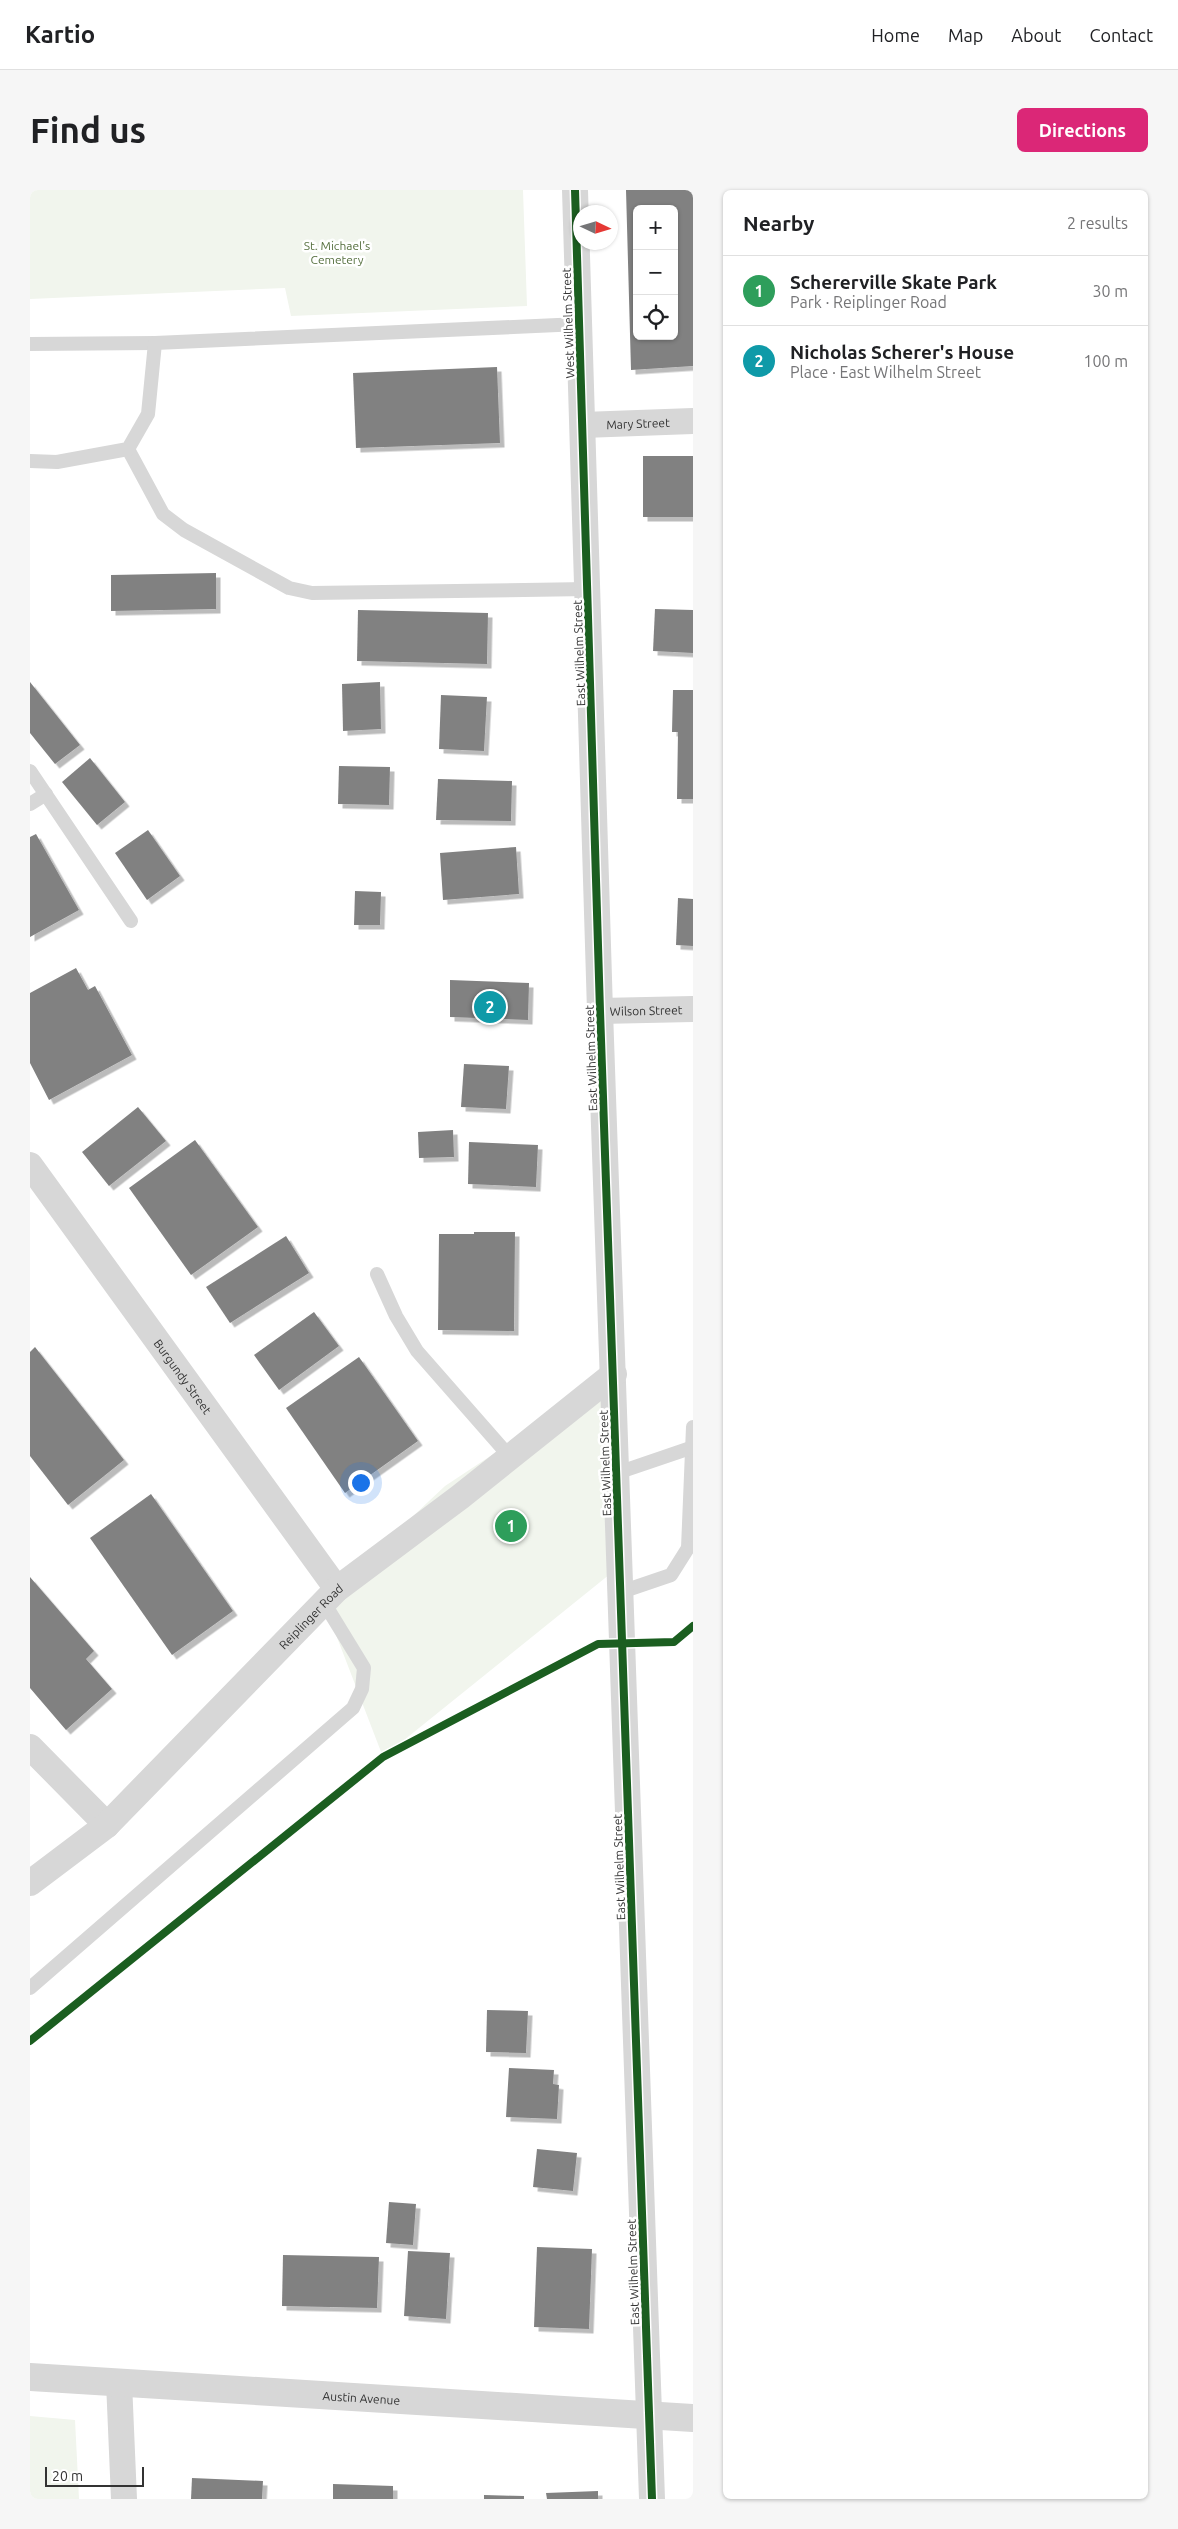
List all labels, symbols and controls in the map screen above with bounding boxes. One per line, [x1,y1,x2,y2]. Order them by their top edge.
text: Kartio [25,21,95,48]
text: Home [871,25,920,45]
text: Map [948,25,983,45]
text: About [1011,25,1061,45]
text: Contact [1089,25,1153,45]
button: Directions [1017,108,1148,152]
text: Find us [30,110,146,150]
north arrow [573,205,618,250]
map controls [633,205,678,340]
button: + [633,205,678,250]
text: Nearby [743,211,814,235]
text: 2 results [1067,214,1128,232]
park label: St. Michael's Cemetery [304,239,370,266]
button: − [633,250,678,295]
street label: West Wilhelm Street [560,267,576,379]
text: Schererville Skate Park [790,271,997,293]
text: 1 [754,282,764,300]
text: 30 m [1092,282,1128,300]
text: Park · Reiplinger Road [790,293,947,311]
button: locate [633,295,678,340]
text: Nicholas Scherer's House [790,341,1014,363]
text: 2 [754,352,764,370]
text: 100 m [1083,352,1128,370]
text: Place · East Wilhelm Street [790,363,981,381]
street label: Mary Street [606,415,670,431]
street label: East Wilhelm Street [571,599,587,706]
pin: 2 [474,988,506,1026]
street label: Wilson Street [609,1003,683,1017]
street label: East Wilhelm Street [583,1004,599,1111]
street label: Burgundy Street [152,1337,215,1416]
street label: East Wilhelm Street [597,1409,613,1516]
your location [348,1470,374,1496]
pin: 1 [495,1507,527,1545]
street label: Reiplinger Road [276,1581,345,1651]
street label: East Wilhelm Street [611,1813,627,1920]
street label: East Wilhelm Street [625,2218,641,2325]
street label: Austin Avenue [322,2389,400,2406]
scale bar [45,2464,144,2487]
text: 20 m [52,2468,83,2484]

